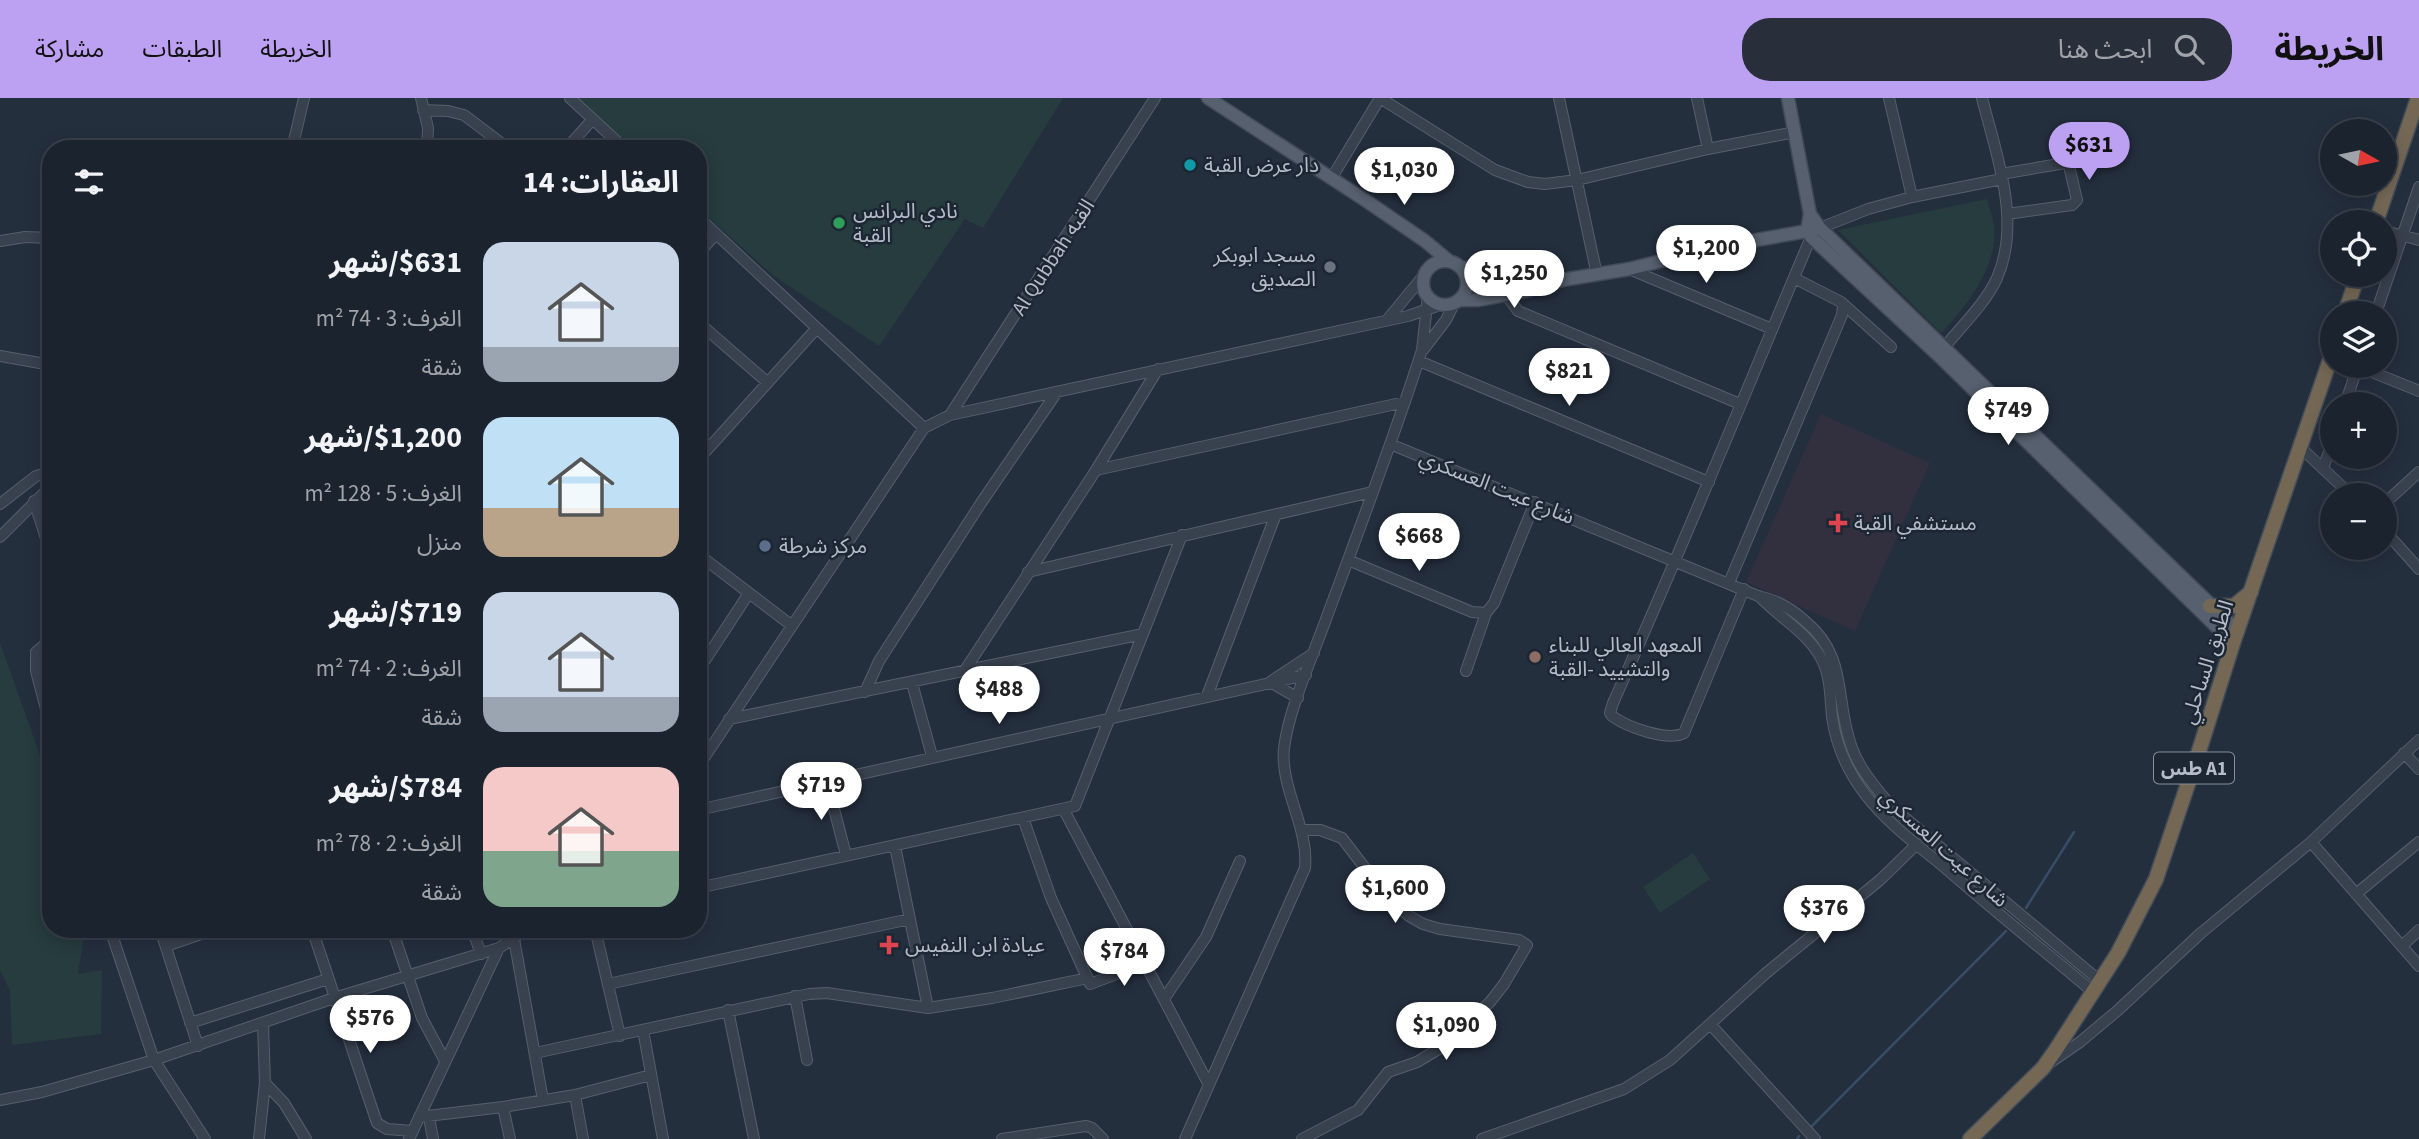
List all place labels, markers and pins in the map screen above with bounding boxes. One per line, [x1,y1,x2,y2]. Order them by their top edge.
pin: $631 [2048,122,2130,182]
pin: $1,030 [1347,148,1461,207]
place label: دار عرض القبة [1204,150,1319,180]
marker: دار عرض القبة [1182,157,1198,173]
place label: نادي البرانس القبة [853,196,958,250]
marker: نادي البرانس القبة [831,215,847,231]
pin: $1,200 [1649,226,1763,285]
place label: مسجد ابوبكر الصديق [1212,240,1316,294]
pin: $1,250 [1457,250,1571,310]
marker: مسجد ابوبكر الصديق [1322,259,1338,275]
pin: $821 [1528,348,1610,408]
pin: $749 [1967,388,2049,447]
place label: مستشفي القبة [1854,508,1977,539]
marker: مستشفي القبة [1828,513,1848,533]
pin: $668 [1378,514,1460,573]
place label: مركز شرطة [779,531,867,561]
marker: مركز شرطة [757,538,773,554]
place label: المعهد العالي للبناء والتشييد -القبة [1549,630,1702,684]
marker: المعهد العالي للبناء والتشييد -القبة [1527,649,1543,665]
pin: $488 [958,666,1040,726]
pin: $719 [780,762,862,822]
pin: $1,600 [1338,866,1452,925]
pin: $376 [1783,886,1865,945]
pin: $784 [1083,928,1165,988]
place label: عيادة ابن النفيس [905,930,1045,960]
marker: عيادة ابن النفيس [879,935,899,955]
pin: $576 [329,996,411,1055]
pin: $1,090 [1389,1002,1503,1062]

